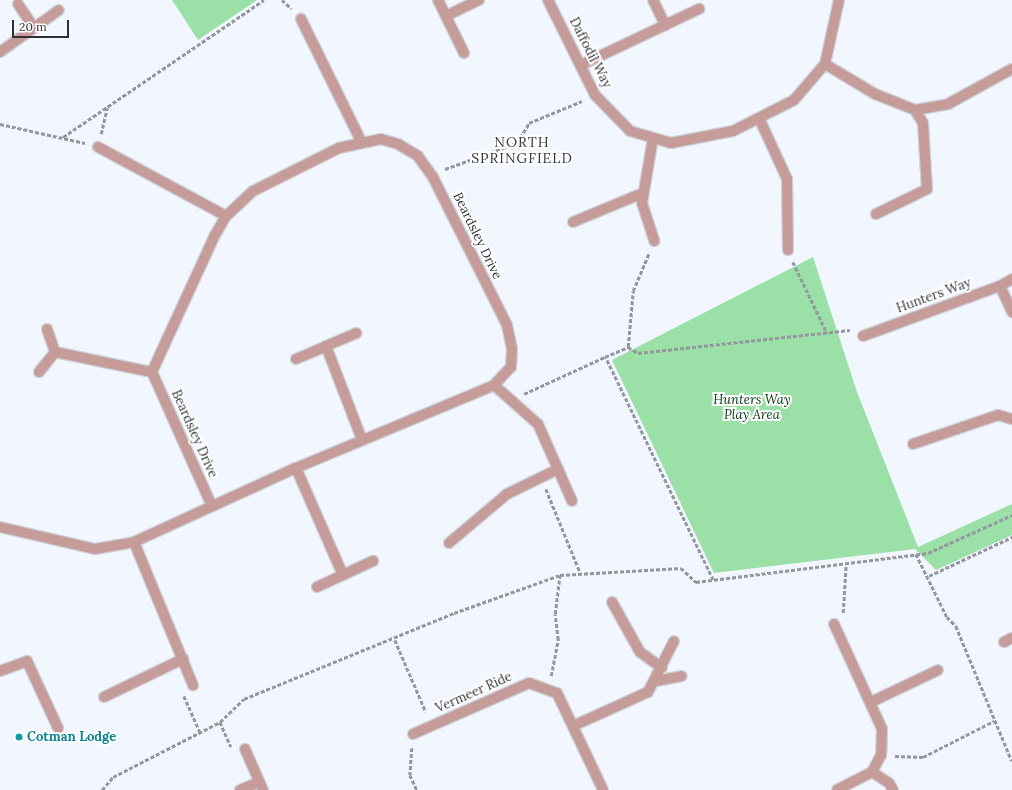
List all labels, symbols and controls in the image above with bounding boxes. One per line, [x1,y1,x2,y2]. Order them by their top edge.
scale bar [14,12,71,38]
street label: Daffodil Way [566,15,614,91]
text: 20 m [19,19,47,34]
district label: NORTH SPRINGFIELD [471,134,573,166]
street label: Beardsley Drive [449,190,505,282]
street label: Hunters Way [894,275,974,317]
street label: Beardsley Drive [168,388,220,480]
park label: Hunters Way Play Area [713,393,791,424]
street label: Vermeer Ride [433,669,515,717]
place label: Cotman Lodge [27,729,116,745]
marker: Cotman Lodge [14,732,24,742]

